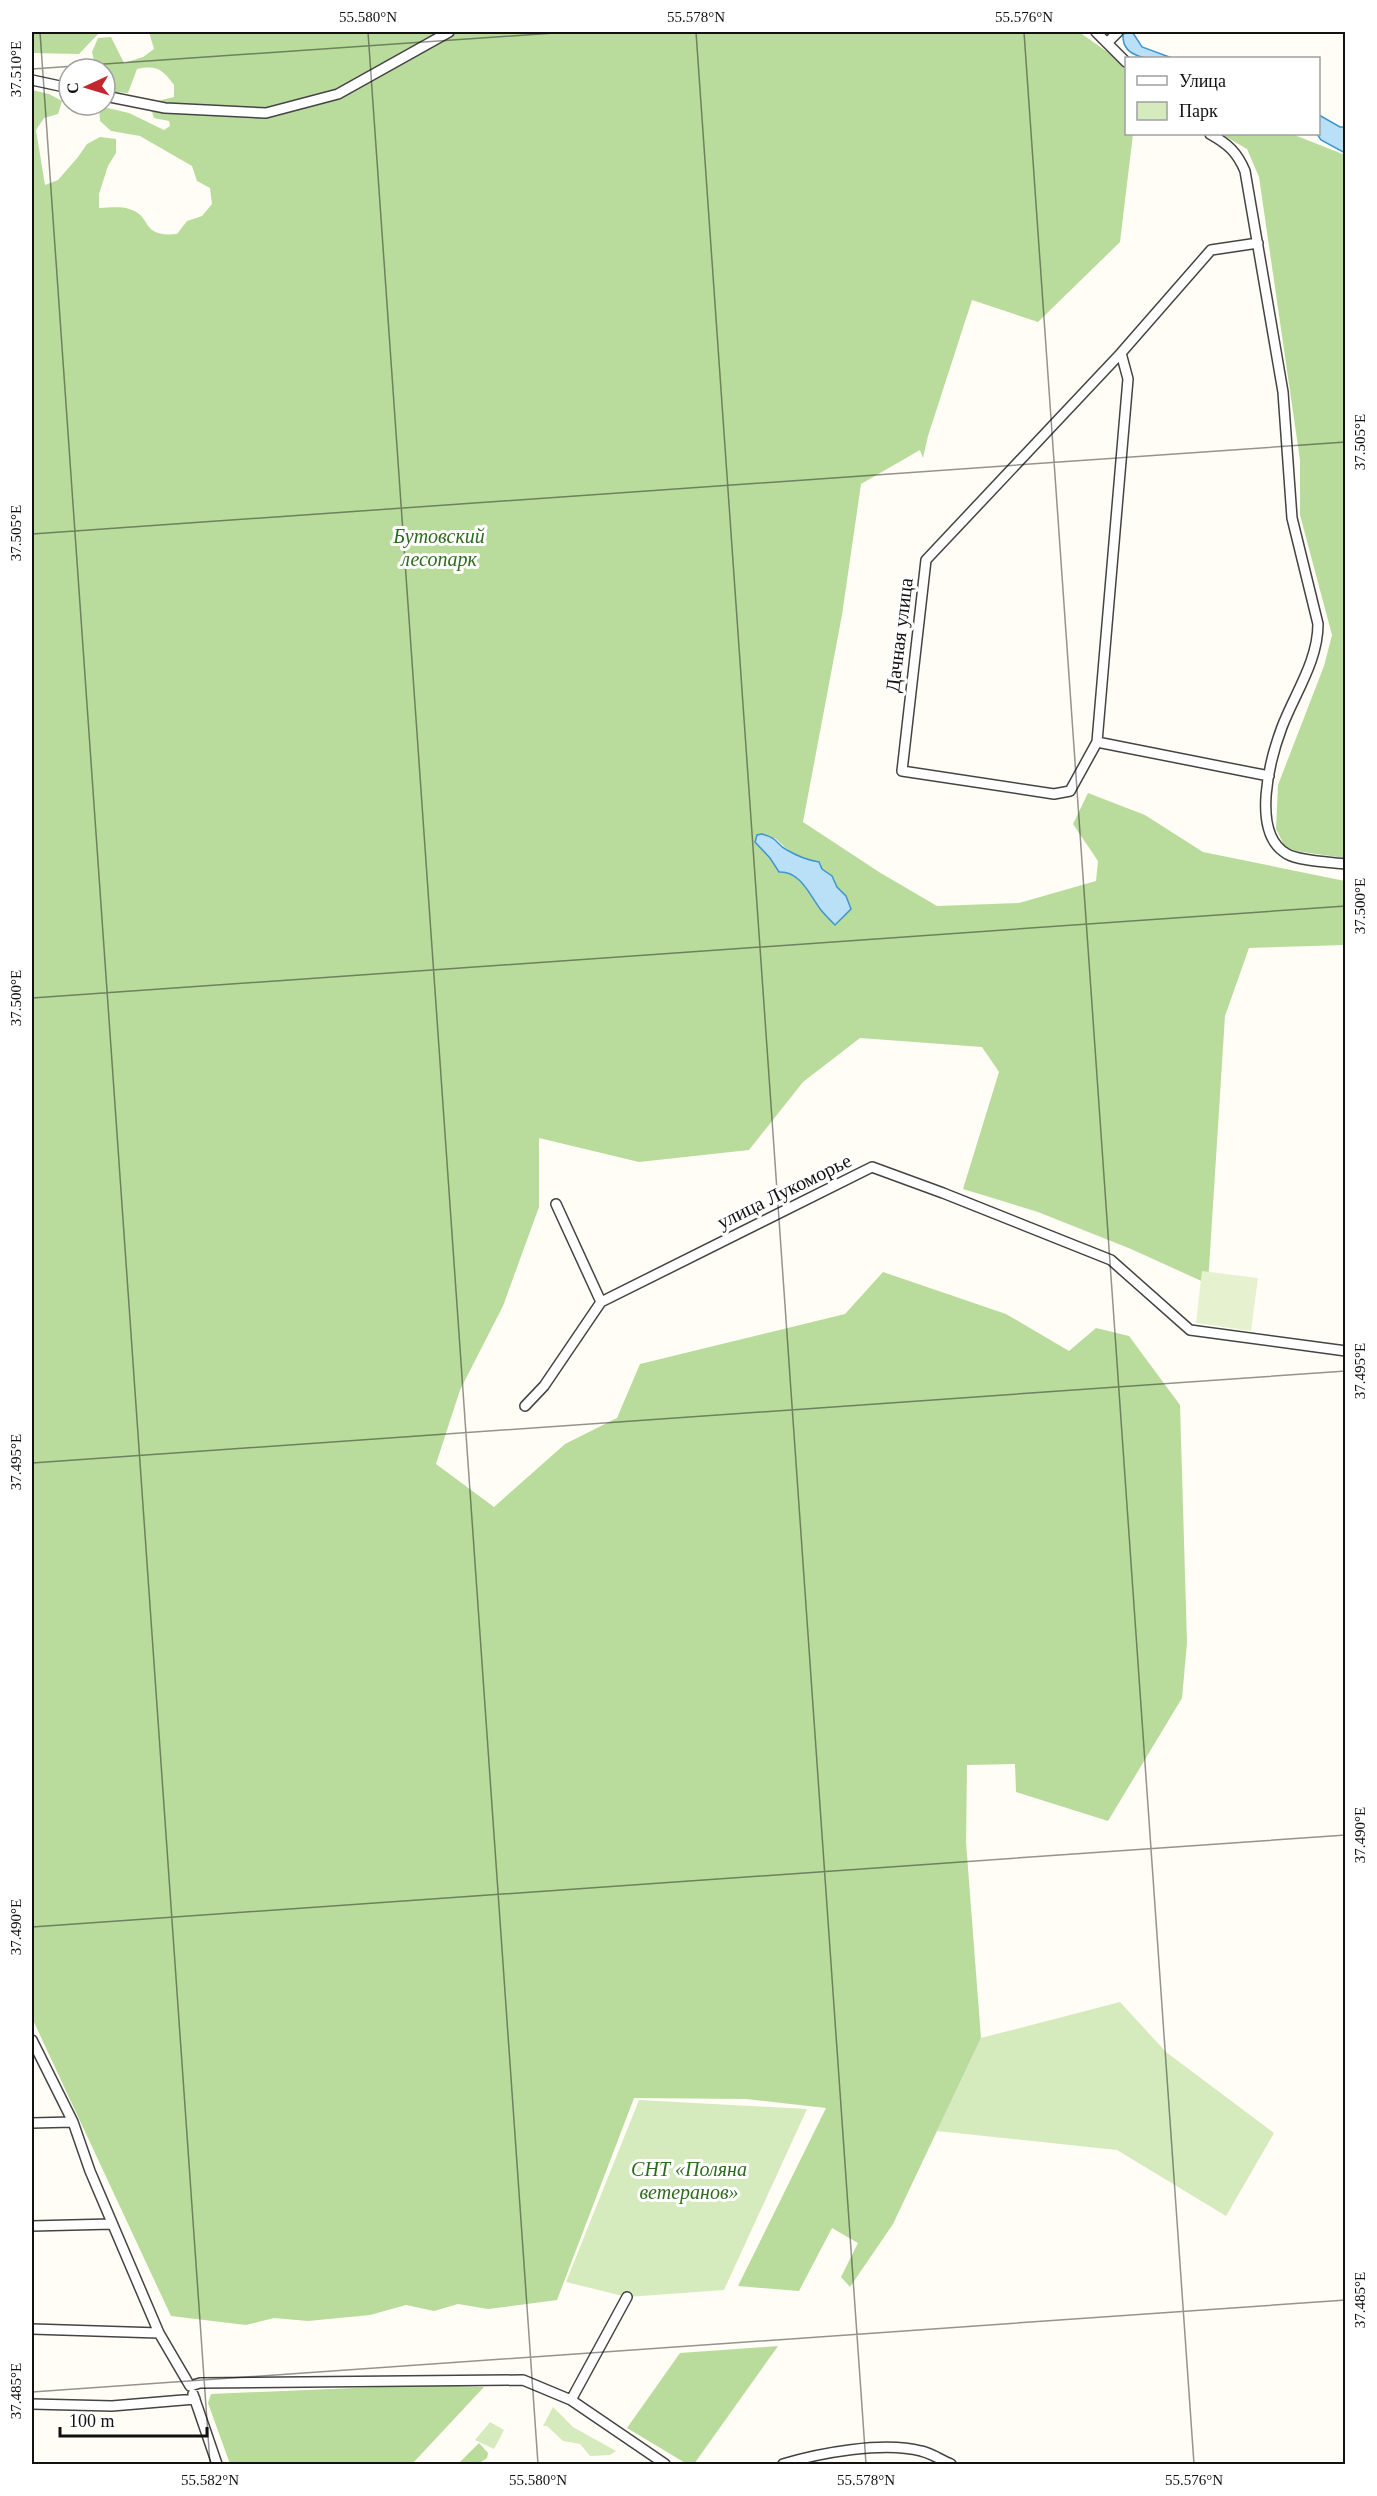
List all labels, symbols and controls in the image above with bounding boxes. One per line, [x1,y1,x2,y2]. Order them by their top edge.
text: 55.580°N [339,9,397,25]
text: 55.578°N [667,9,725,25]
text: 55.576°N [995,9,1053,25]
text: 37.510°E [8,41,24,97]
north arrow [57,57,117,117]
legend [1125,57,1320,135]
text: Улица [1179,71,1226,91]
text: С [64,82,81,94]
text: Парк [1179,101,1218,121]
text: 37.505°E [1352,414,1368,470]
text: 37.505°E [8,505,24,561]
park label: Бутовский лесопарк [392,525,485,571]
street label: Дачная улица [881,577,918,694]
text: 37.500°E [1352,878,1368,934]
text: 37.500°E [8,970,24,1026]
street label: улица Лукоморье [713,1149,855,1234]
text: 37.495°E [1352,1343,1368,1399]
text: 37.495°E [8,1434,24,1490]
text: 37.490°E [1352,1807,1368,1863]
text: 37.490°E [8,1899,24,1955]
park label: СНТ «Поляна ветеранов» [631,2158,747,2204]
text: 37.485°E [1352,2272,1368,2328]
text: 37.485°E [8,2363,24,2419]
scale bar [60,2400,207,2438]
text: 100 m [69,2411,115,2431]
text: 55.582°N [181,2472,239,2488]
text: 55.580°N [509,2472,567,2488]
text: 55.578°N [837,2472,895,2488]
text: 55.576°N [1165,2472,1223,2488]

